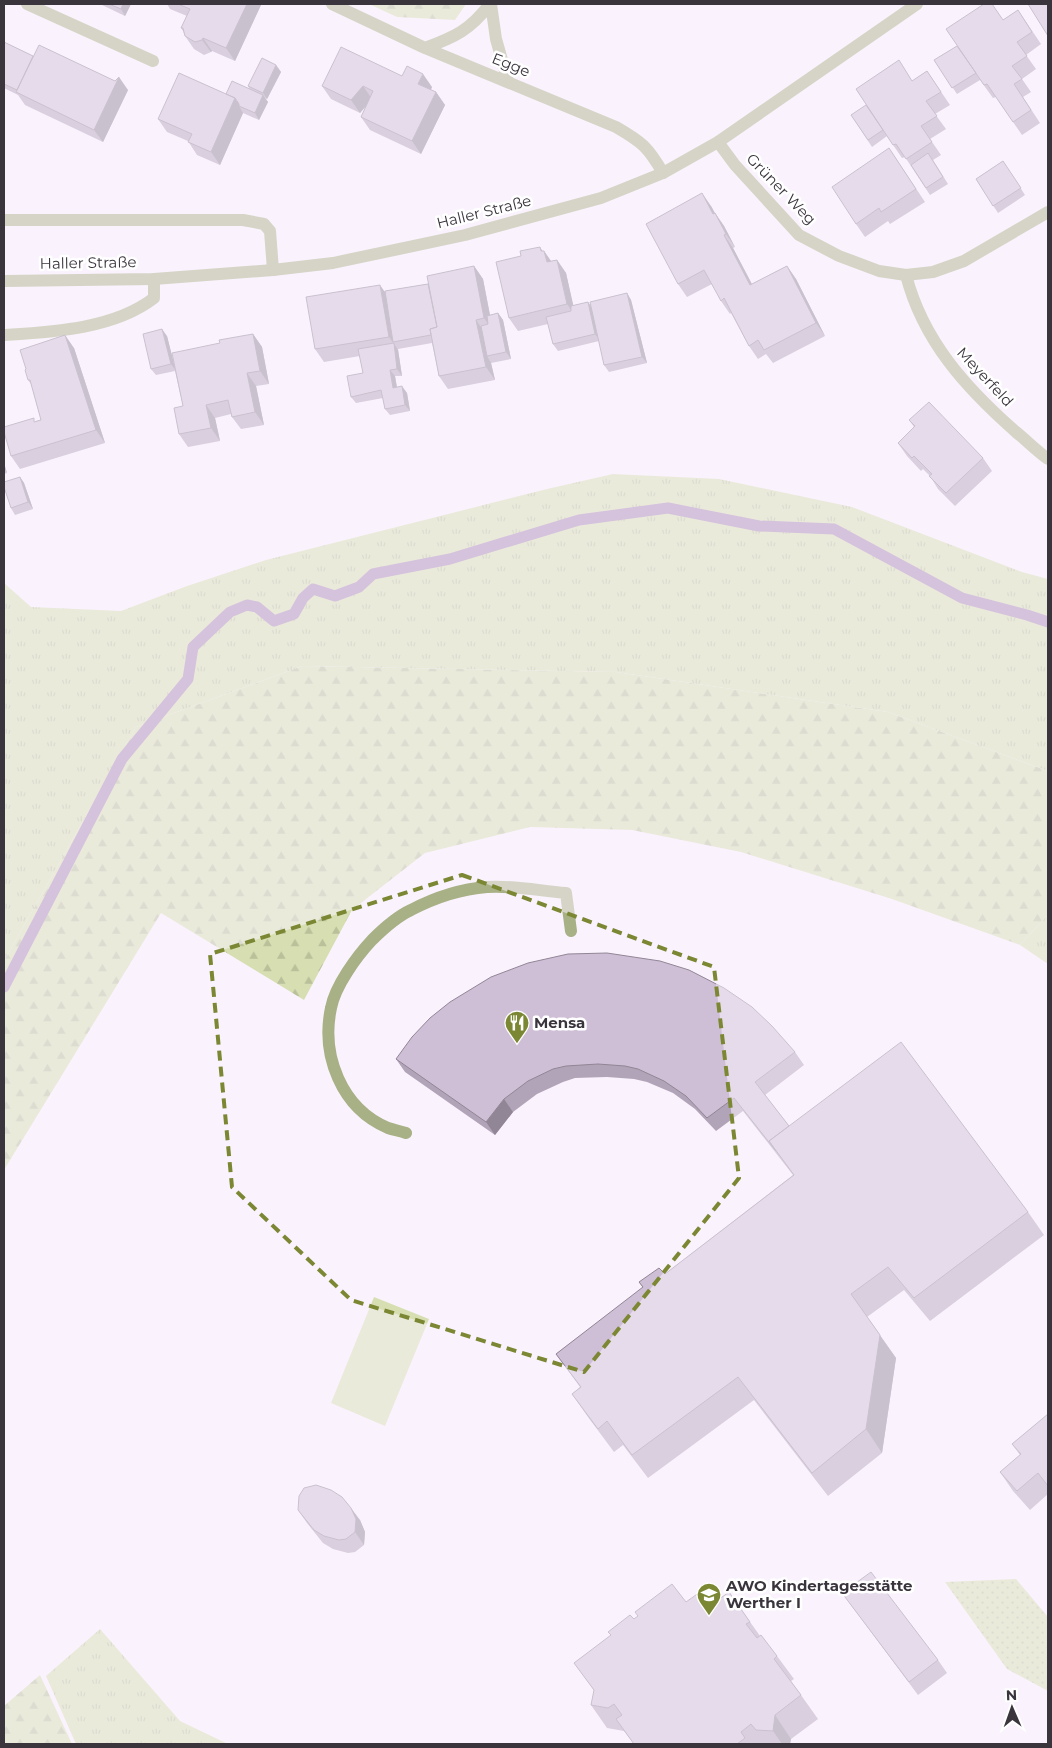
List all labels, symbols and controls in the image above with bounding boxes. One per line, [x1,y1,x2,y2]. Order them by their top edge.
street label: Egge [489,48,533,81]
street label: Grüner Weg [743,149,820,228]
street label: Haller Straße [435,191,533,232]
street label: Haller Straße [39,252,137,273]
street label: Meyerfeld [953,343,1018,410]
restaurant icon: Mensa [504,1010,530,1044]
place label: Mensa [534,1013,585,1032]
place label: AWO Kindertagesstätte Werther I [725,1576,913,1612]
school or university icon: AWO Kindertagesstätte Werther I [696,1582,722,1616]
north arrow [987,1683,1037,1733]
text: N [1006,1686,1018,1704]

